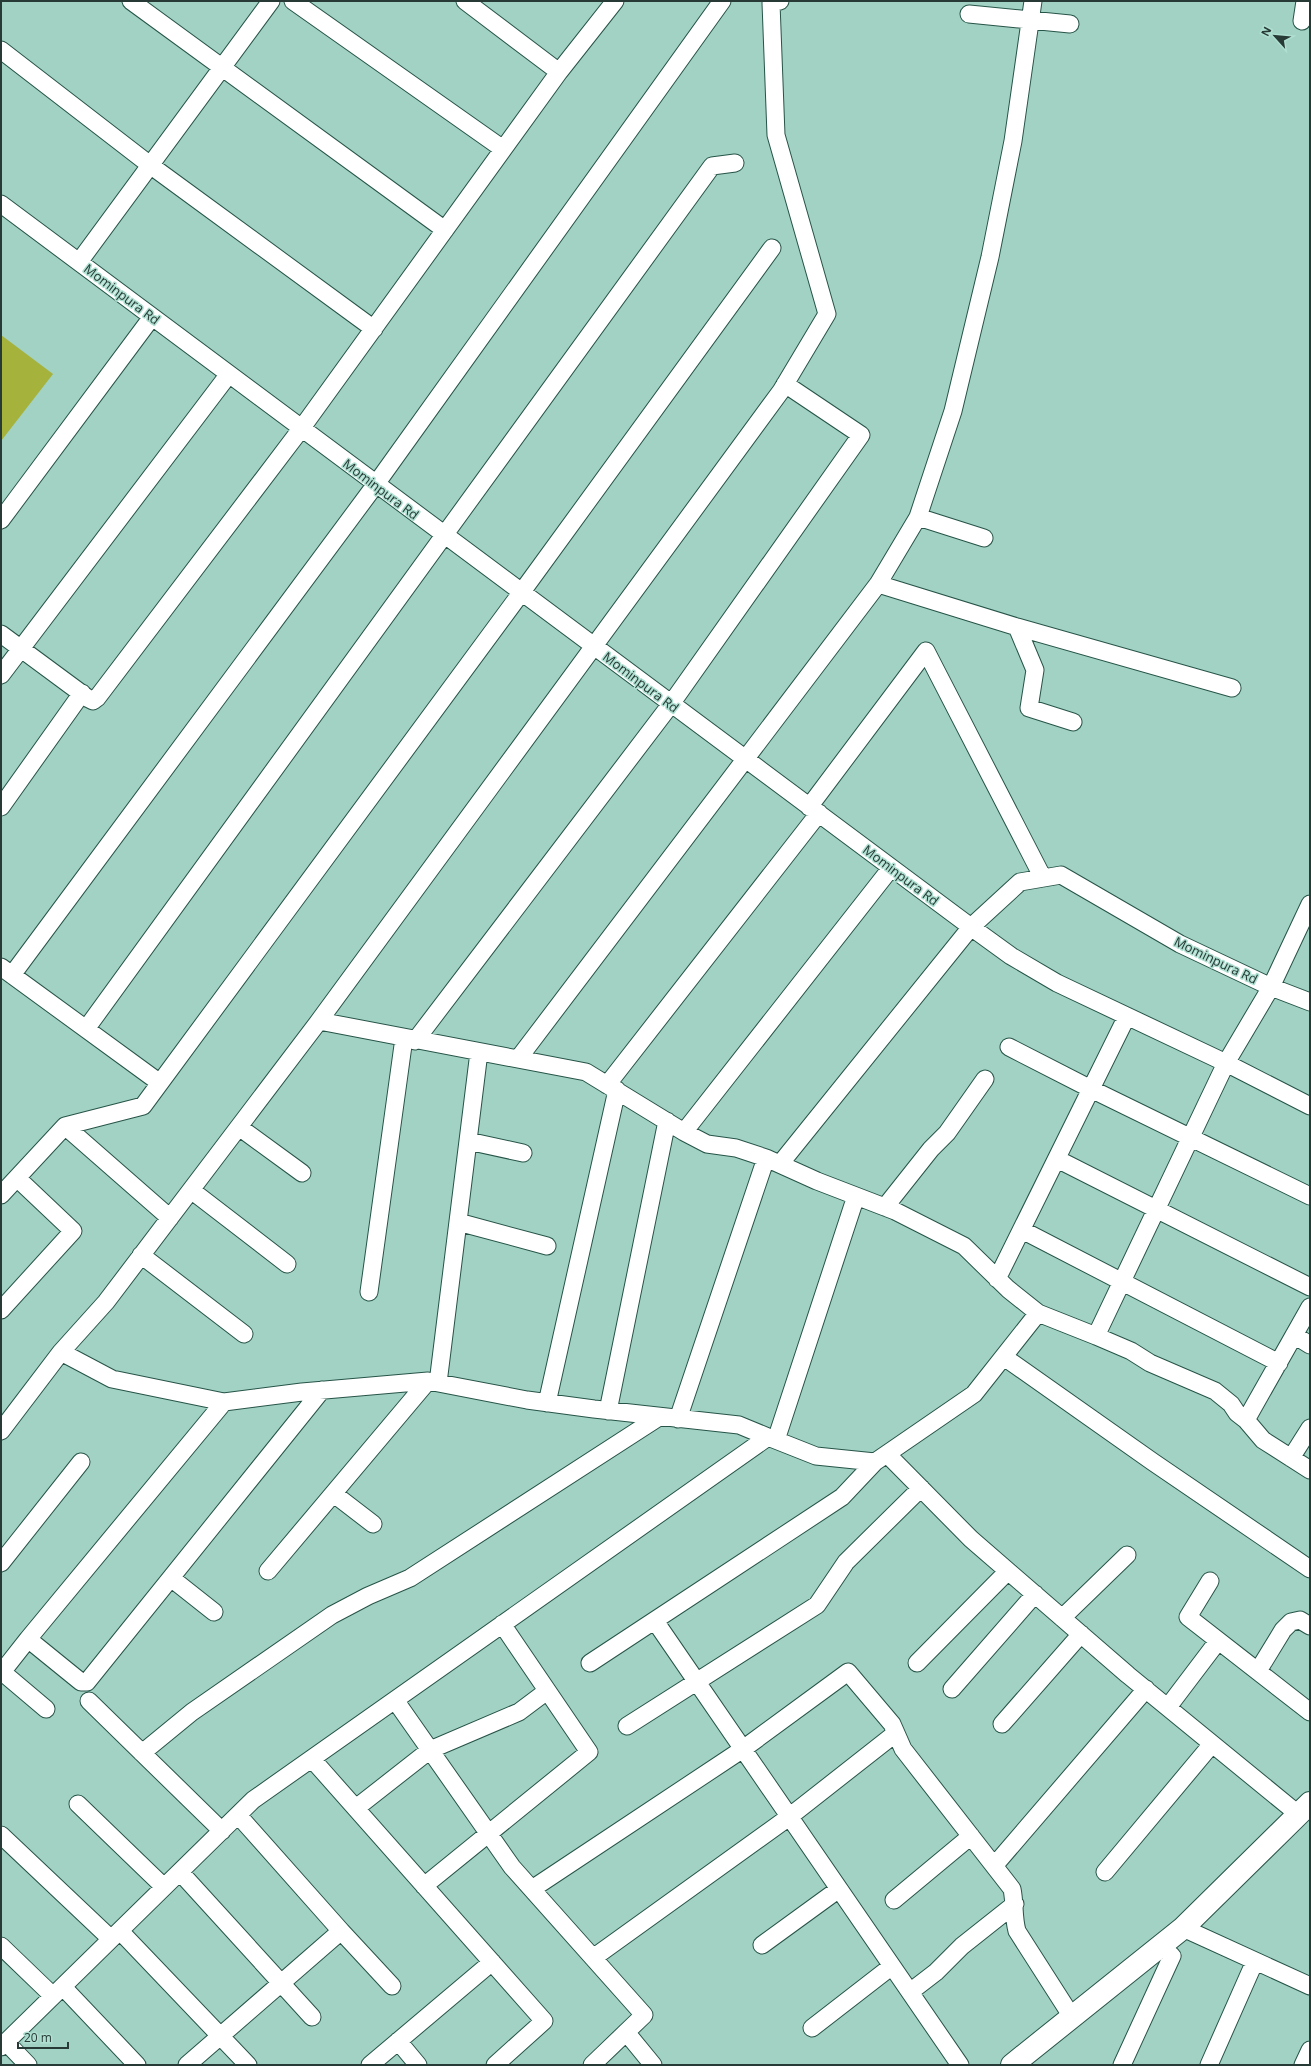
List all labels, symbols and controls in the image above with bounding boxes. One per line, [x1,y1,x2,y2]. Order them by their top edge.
north arrow [1255,16,1295,56]
text: N [1257,24,1274,39]
street label: Mominpura Rd [80,260,164,328]
street label: Mominpura Rd [339,455,423,523]
street label: Mominpura Rd [599,648,683,716]
street label: Mominpura Rd [859,841,943,909]
street label: Mominpura Rd [1171,932,1261,988]
scale bar [18,2024,68,2050]
text: 20 m [24,2029,52,2046]

